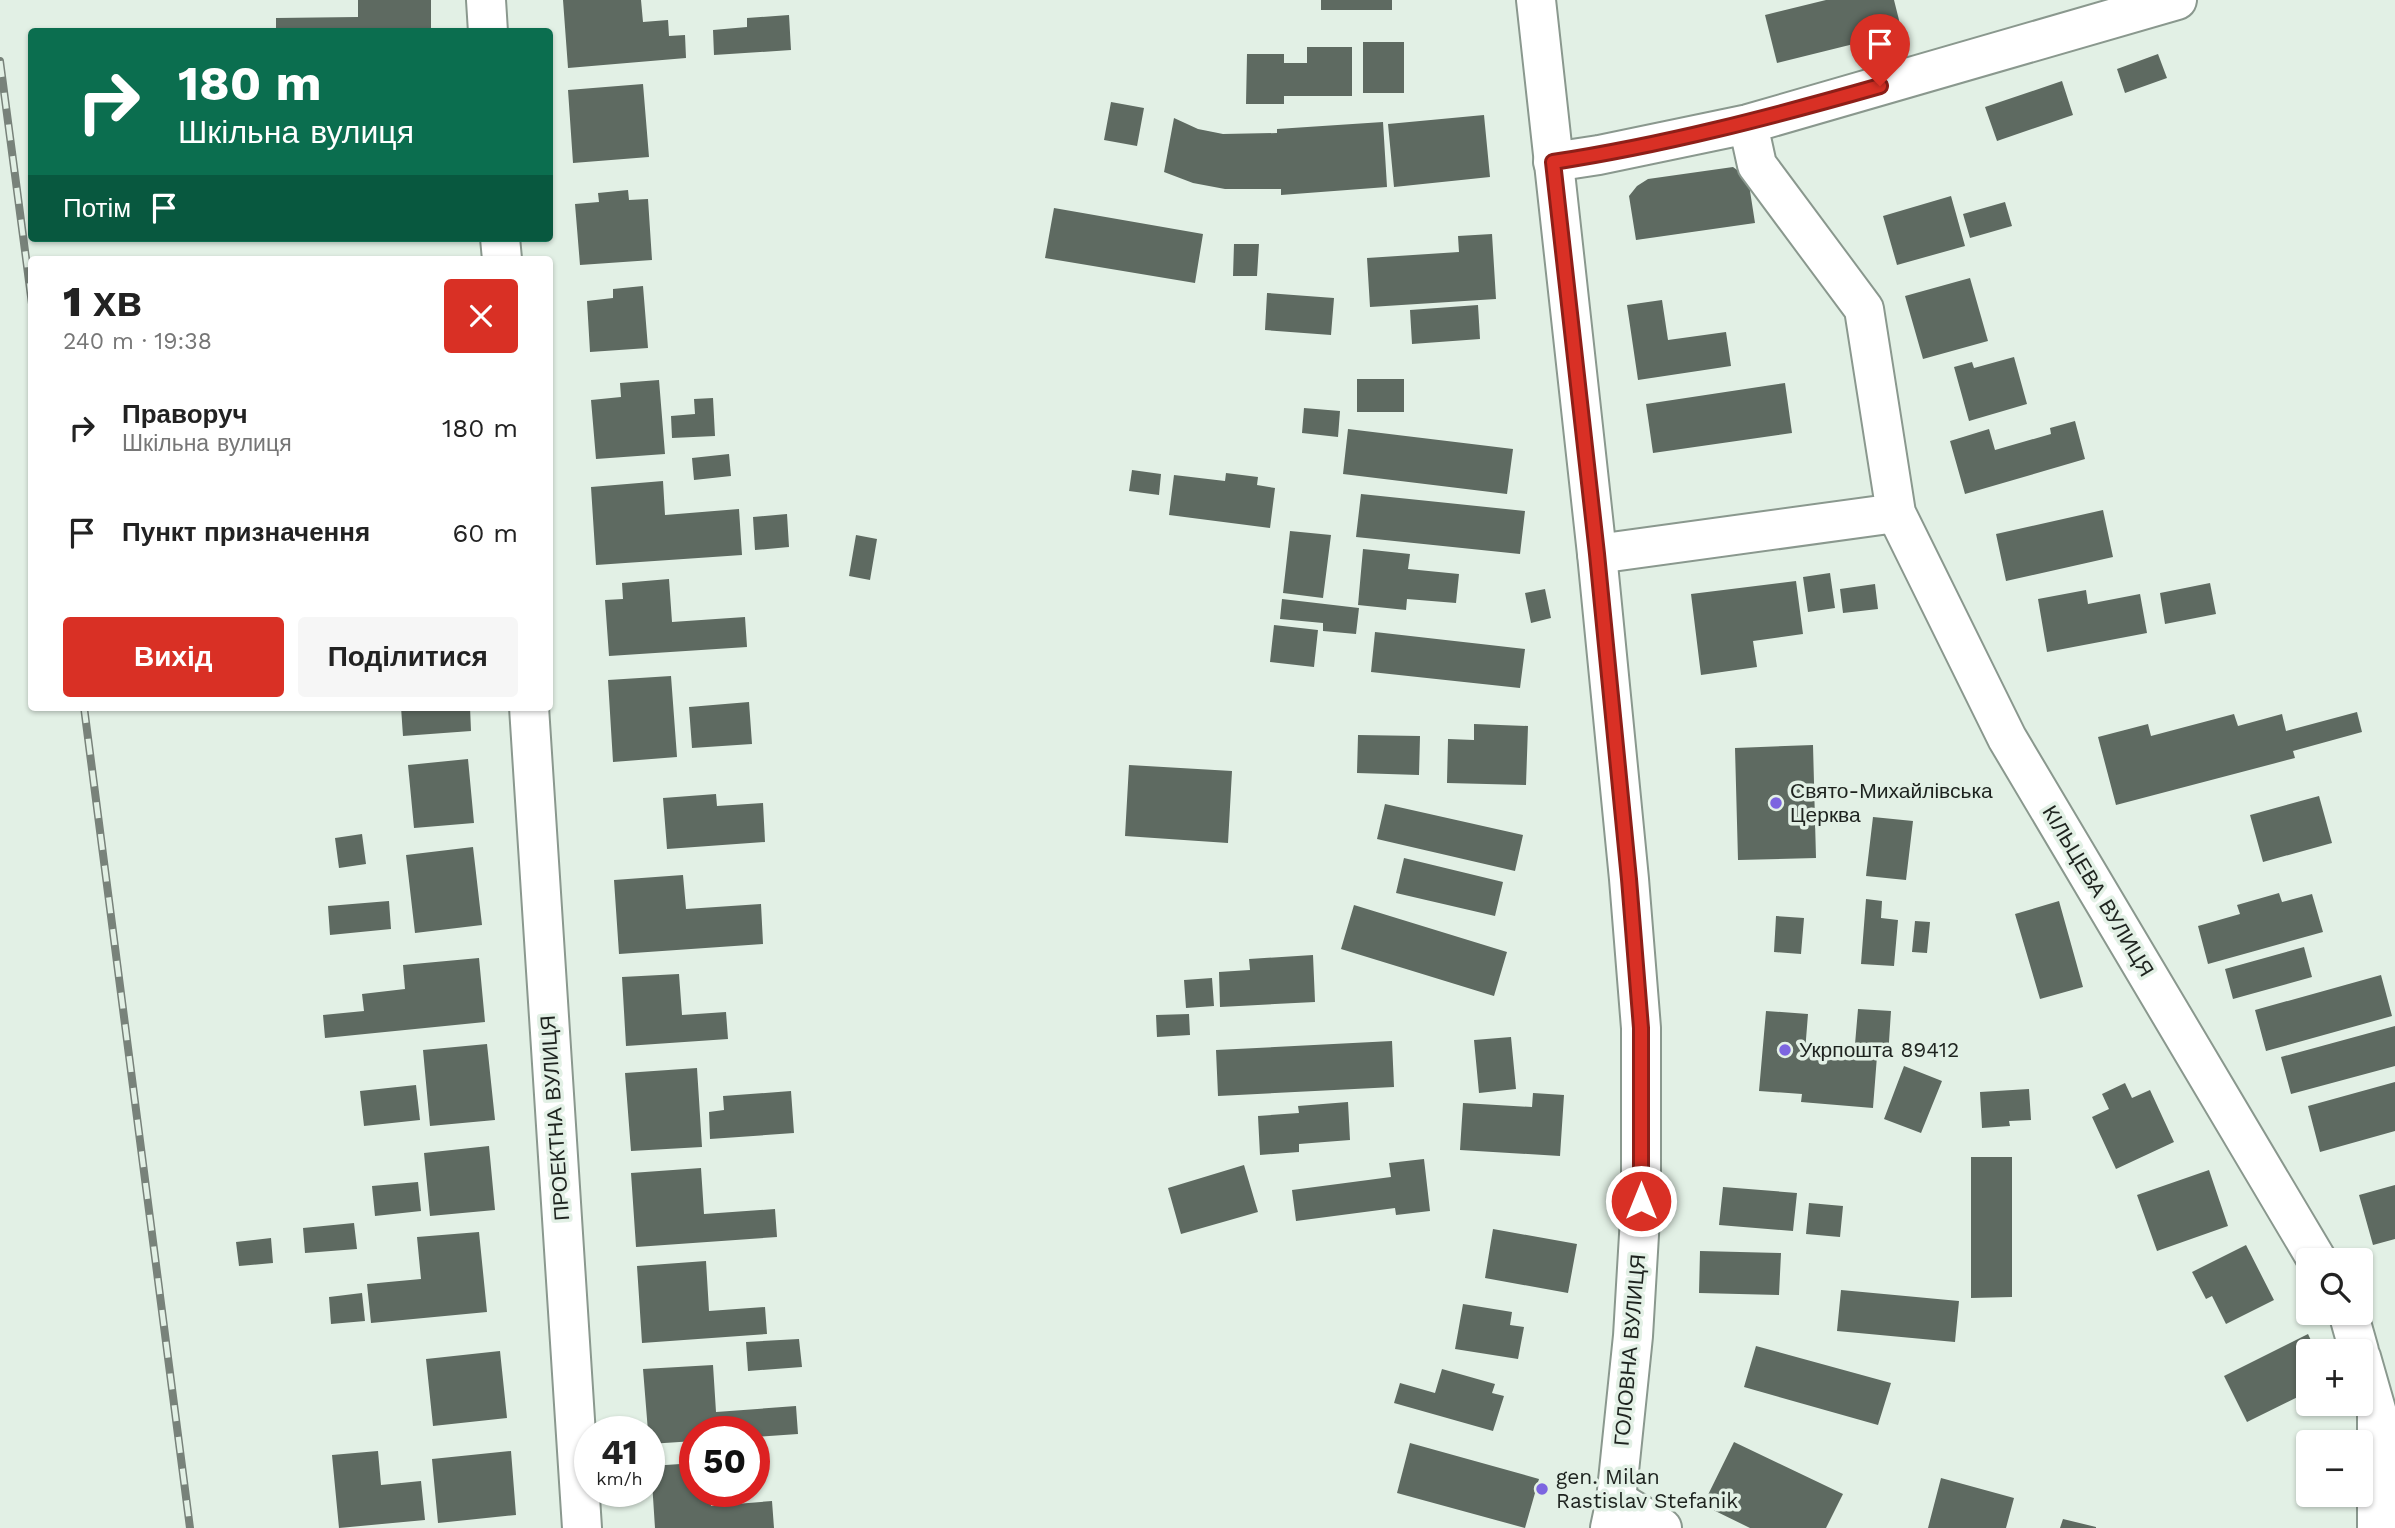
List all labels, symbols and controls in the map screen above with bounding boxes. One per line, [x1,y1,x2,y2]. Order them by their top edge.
pin [1850,14,1910,86]
icon: arrive [1861,25,1899,63]
text: 180 m [178,54,322,112]
icon: right [63,56,154,147]
text: Шкільна вулиця [178,113,414,151]
icon: arrive [145,189,183,227]
text: Потім [63,193,131,223]
text: 1 хв [63,277,142,326]
button: close [444,279,518,353]
text: 240 m · 19:38 [63,328,212,355]
text: Праворуч [122,399,248,429]
icon: right [63,409,101,447]
text: 180 m [442,413,518,443]
text: Шкільна вулиця [122,430,292,457]
icon: arrive [63,514,101,552]
text: Пункт призначення [122,517,370,547]
text: 60 m [452,518,518,548]
button: Вихід [63,617,284,697]
button: Поділитися [298,617,518,697]
place label: Свято-Михайлівська Церква [1790,778,1993,827]
marker: Свято-Михайлівська Церква [1768,795,1784,811]
street label: КІЛЬЦЕВА ВУЛИЦЯ [2037,801,2159,981]
street label: ПРОЕКТНА ВУЛИЦЯ [535,1014,574,1222]
place label: Укрпошта 89412 [1799,1037,1959,1062]
marker: Укрпошта 89412 [1777,1042,1793,1058]
position arrow [1604,1164,1678,1238]
map controls [2296,1248,2373,1507]
button: search [2296,1248,2373,1325]
street label: ГОЛОВНА ВУЛИЦЯ [1609,1253,1650,1447]
button: + [2296,1339,2373,1416]
speed limit sign: 50 [679,1416,770,1507]
button: − [2296,1430,2373,1507]
text: 41 [601,1431,638,1473]
place label: gen. Milan Rastislav Stefanik [1556,1464,1738,1513]
text: km/h [596,1468,643,1489]
marker: gen. Milan Rastislav Stefanik [1534,1481,1550,1497]

